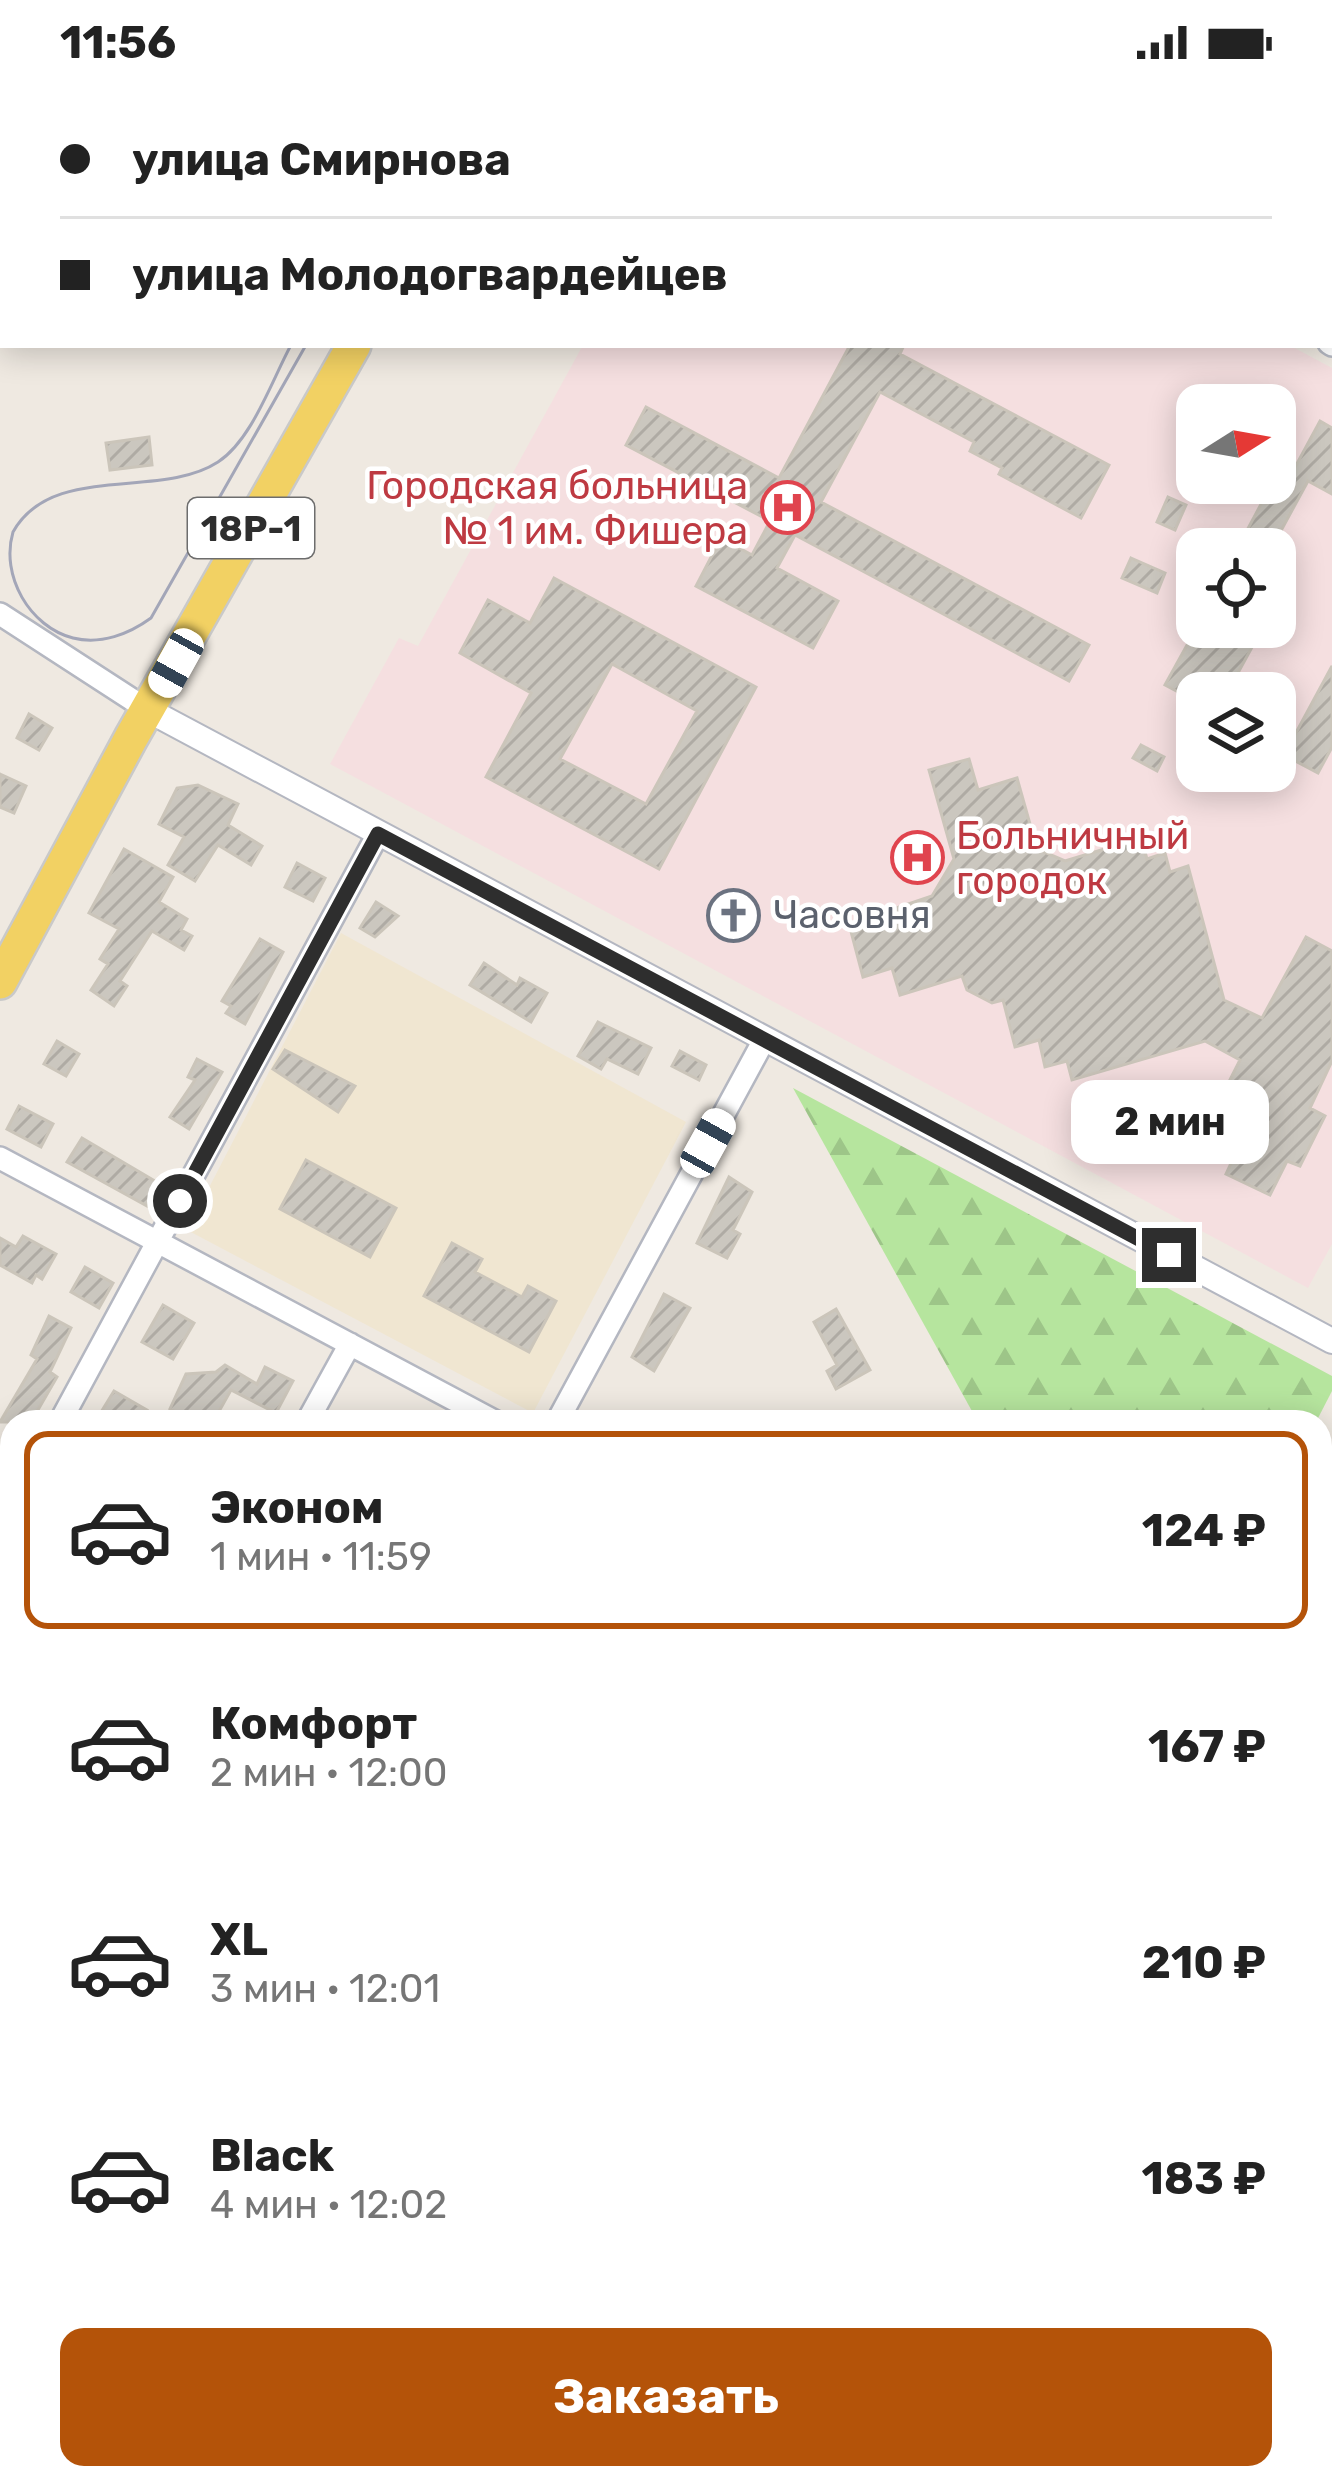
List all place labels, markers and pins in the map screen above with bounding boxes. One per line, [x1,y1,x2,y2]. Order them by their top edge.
place label: Городская больница № 1 им. Фишера [366,463,748,554]
hospital icon: Городская больница № 1 им. Фишера [759,480,815,536]
place label: Больничный городок [956,813,1189,904]
hospital icon: Больничный городок [889,830,945,886]
church icon: Часовня [706,887,762,943]
place label: Часовня [773,892,931,938]

